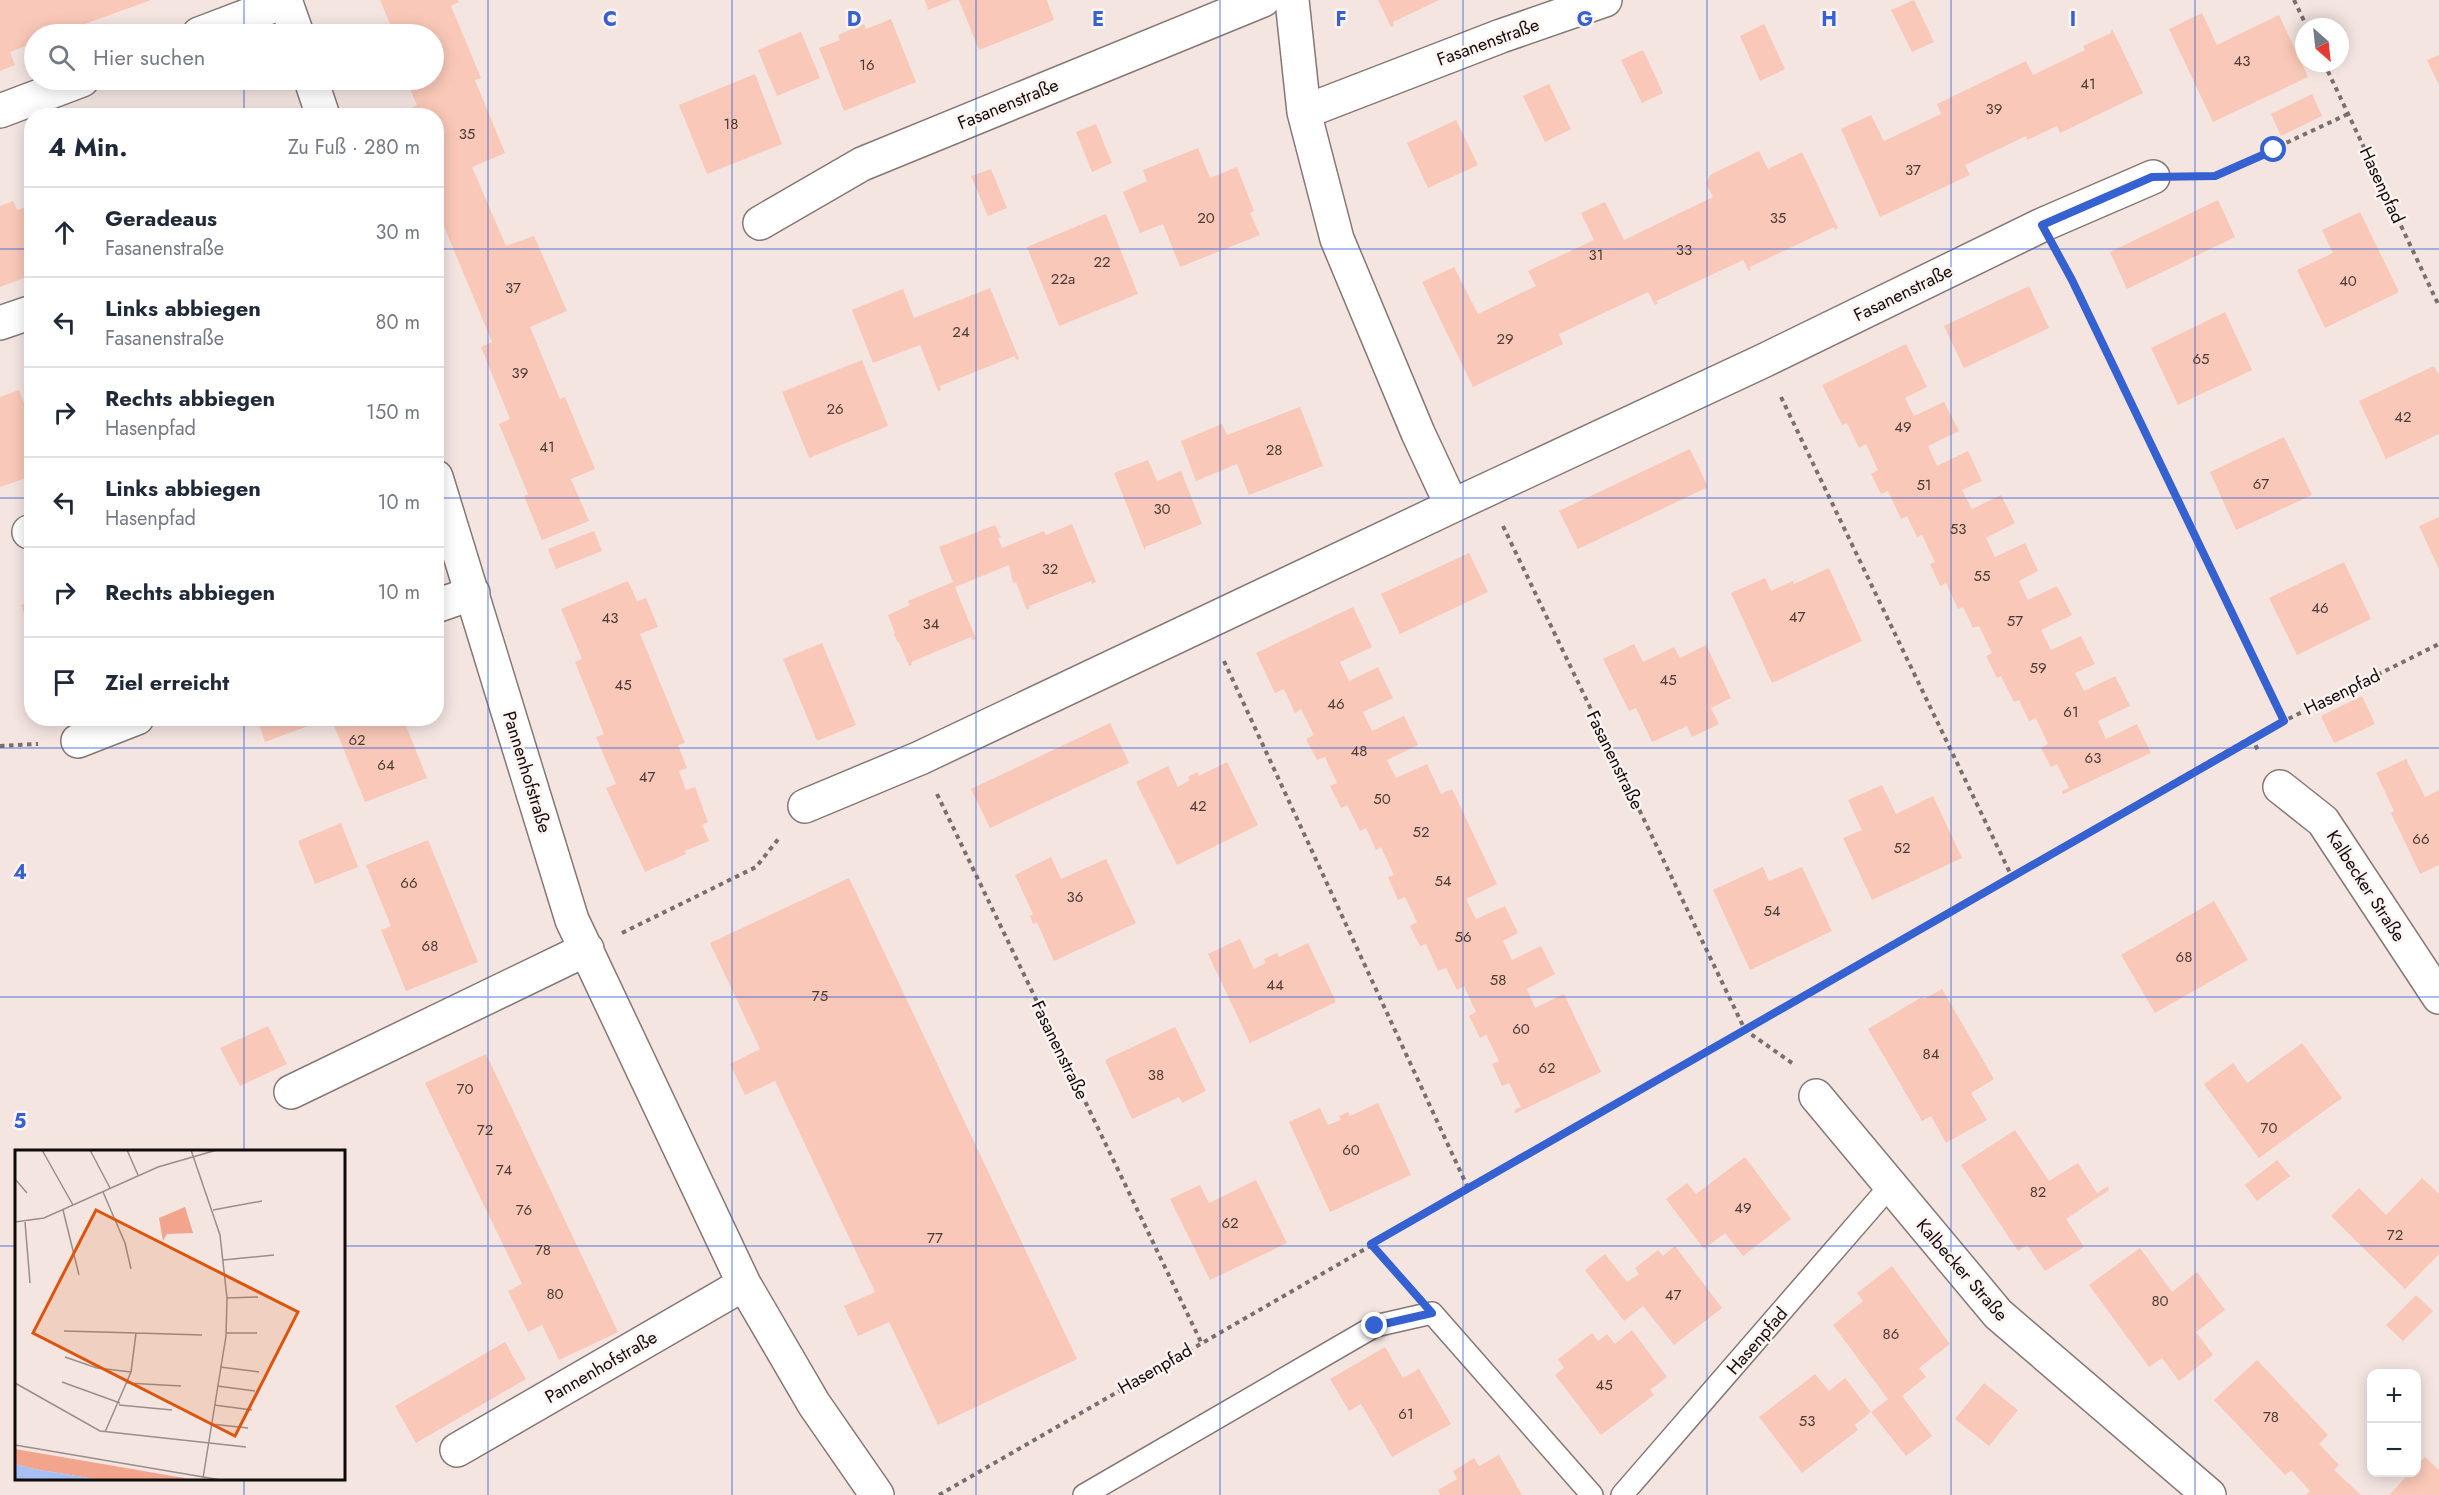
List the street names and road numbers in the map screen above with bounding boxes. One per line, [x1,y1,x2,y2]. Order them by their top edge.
street label: Fasanenstraße [1433,11,1543,73]
street label: Fasanenstraße [954,72,1062,136]
street label: Hasenpfad [2353,142,2411,228]
street label: Fasanenstraße [1849,258,1957,328]
street label: Hasenpfad [2300,662,2384,722]
street label: Fasanenstraße [1580,706,1650,814]
street label: Pannenhofstraße [496,708,558,836]
street label: Kalbecker Straße [2320,825,2412,947]
street label: Fasanenstraße [1025,996,1095,1104]
street label: Kalbecker Straße [1910,1213,2014,1327]
street label: Hasenpfad [1720,1302,1794,1380]
street label: Pannenhofstraße [540,1324,662,1410]
street label: Hasenpfad [1113,1337,1197,1401]

